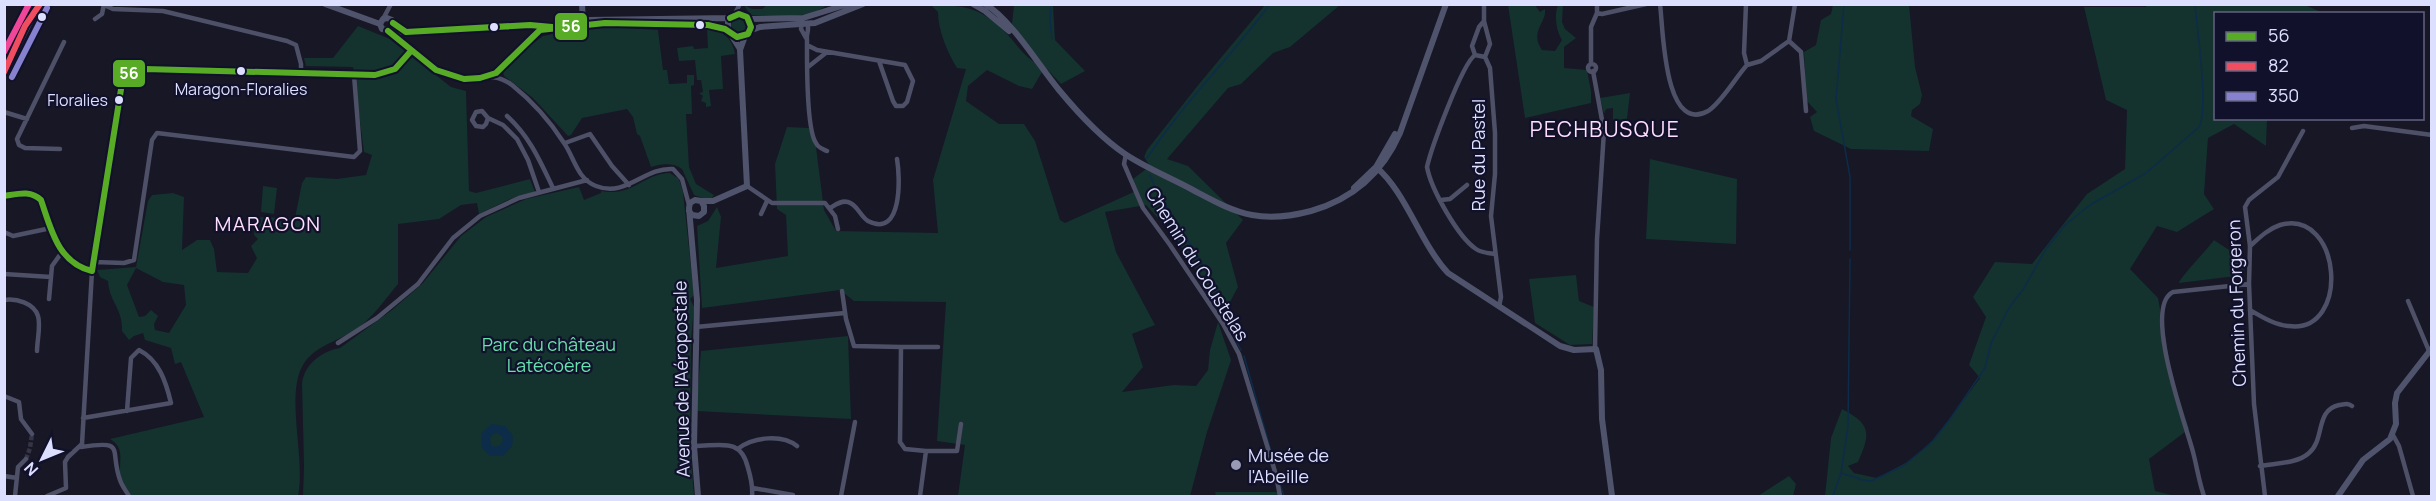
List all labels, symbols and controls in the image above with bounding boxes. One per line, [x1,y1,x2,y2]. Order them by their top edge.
unlabelled marker [36,11,48,23]
line badge: 56 [554,12,588,41]
legend [2214,12,2424,120]
text: 56 [561,15,581,37]
unlabelled marker [694,19,706,31]
unlabelled marker [488,21,500,33]
text: 56 [2268,23,2290,47]
text: 82 [2268,53,2289,77]
line badge: 56 [112,59,146,88]
text: 56 [119,62,139,84]
marker: Maragon-Floralies [235,65,247,77]
place label: Maragon-Floralies [175,78,307,100]
text: 350 [2268,83,2299,107]
place label: Floralies [47,89,108,111]
marker: Floralies [113,94,125,106]
street label: Rue du Pastel [1466,99,1490,211]
district label: PECHBUSQUE [1530,115,1680,143]
street label: Chemin du Coustelas [1141,182,1255,346]
district label: MARAGON [214,210,322,237]
street label: Chemin du Forgeron [2221,219,2251,387]
street label: Avenue de l'Aéropostale [667,280,695,478]
park label: Parc du château Latécoère [482,332,616,377]
north arrow [12,429,72,489]
place label: Musée de l'Abeille [1248,443,1329,488]
text: N [19,458,43,481]
marker: Musée de l'Abeille [1229,458,1243,472]

